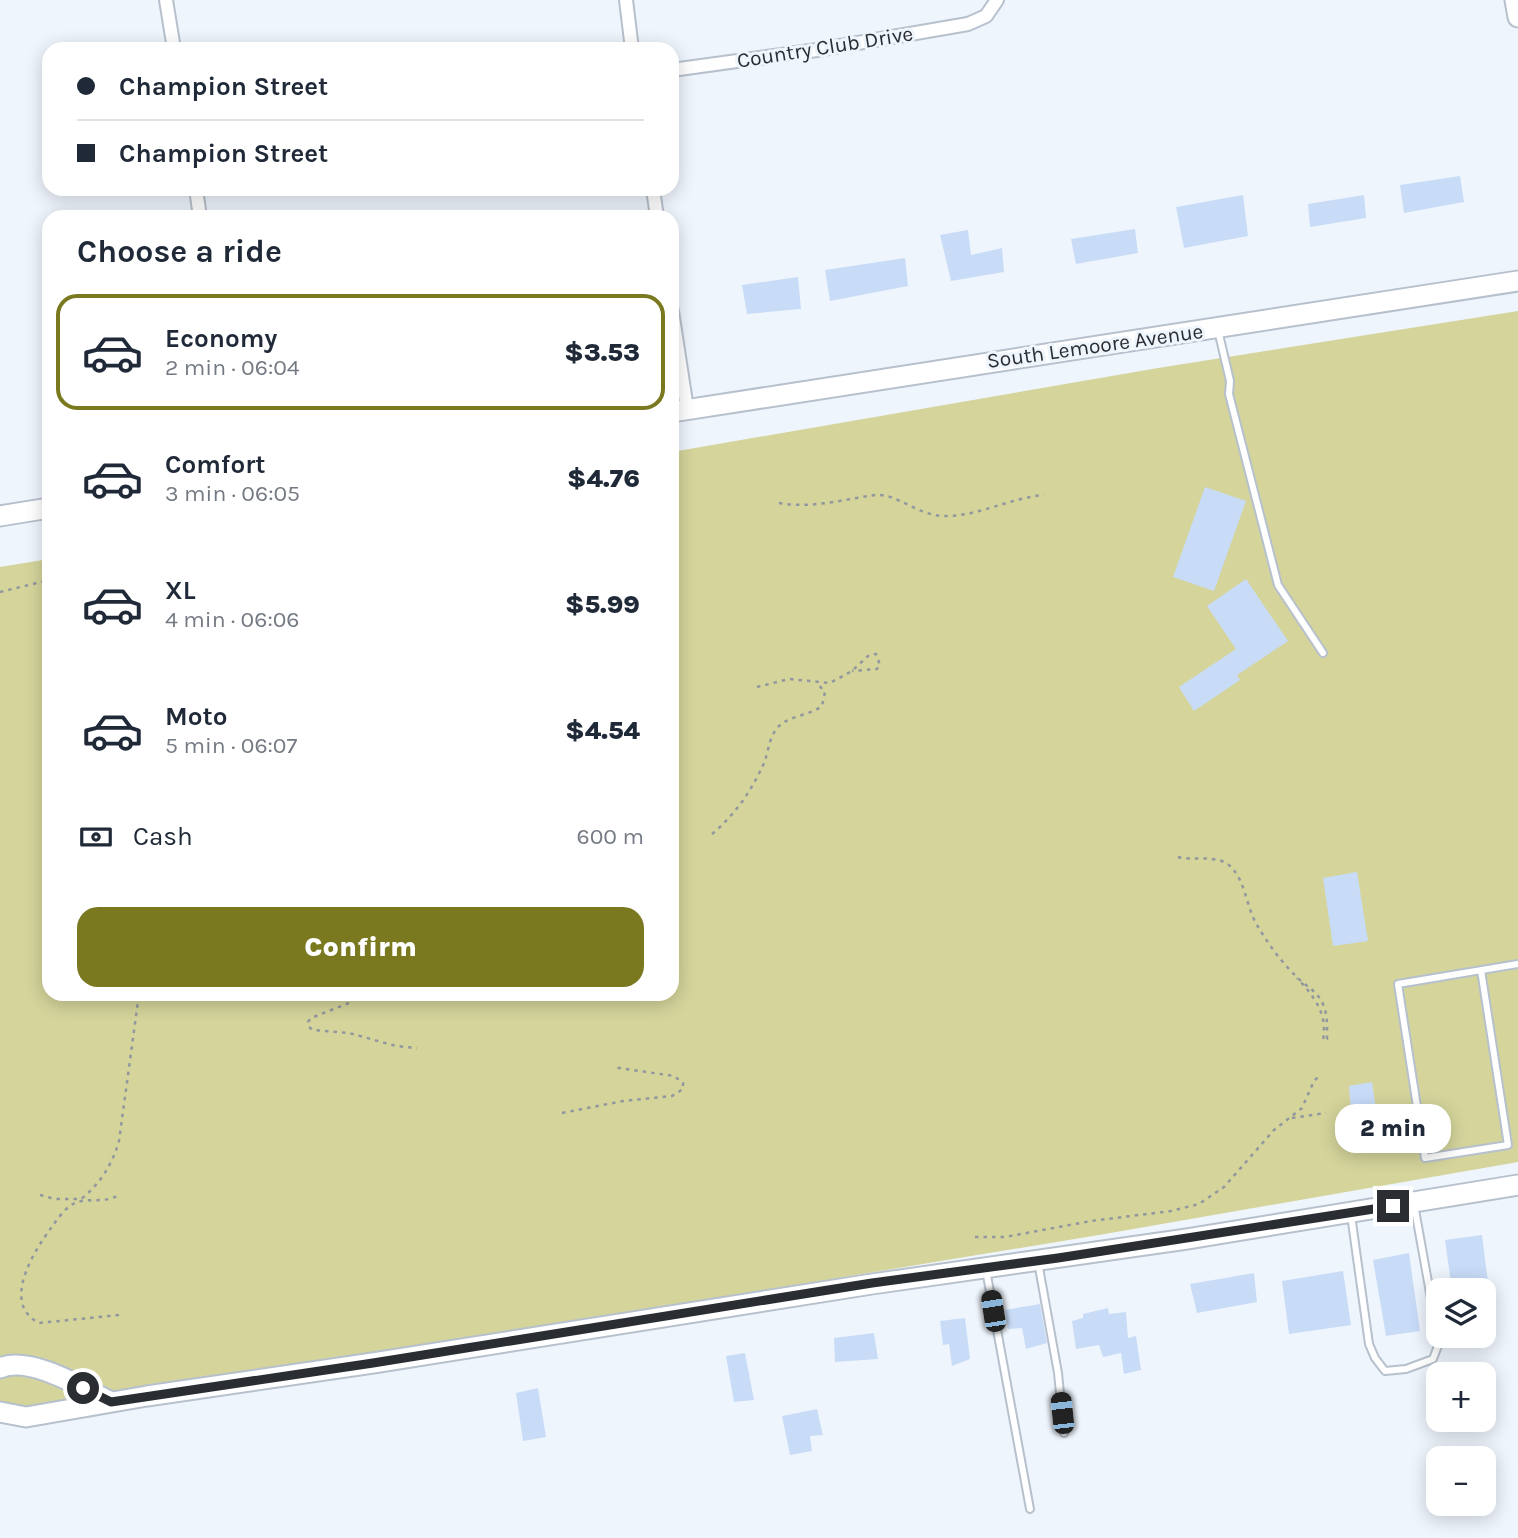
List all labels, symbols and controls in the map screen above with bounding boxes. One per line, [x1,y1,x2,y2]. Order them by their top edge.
street label: Country Club Drive [735,21,915,73]
text: Champion Street [119,71,328,102]
text: Champion Street [119,138,328,169]
text: Choose a ride [77,233,282,270]
street label: South Lemoore Avenue [985,319,1205,373]
icon: car [81,321,144,384]
text: Economy [165,323,277,354]
text: $3.53 [564,337,640,368]
text: 2 min · 06:04 [165,354,300,381]
icon: car [81,447,144,510]
text: Comfort [165,449,266,480]
text: $4.76 [567,463,640,494]
text: 3 min · 06:05 [165,480,300,507]
icon: car [81,573,144,636]
text: XL [165,575,196,606]
text: $5.99 [565,589,640,620]
text: 4 min · 06:06 [165,606,300,633]
icon: car [81,699,144,762]
text: Moto [165,701,227,732]
text: $4.54 [565,715,640,746]
text: 5 min · 06:07 [165,732,297,759]
icon: cash [77,818,115,856]
text: Cash [133,821,193,852]
text: 600 m [577,823,644,850]
button: Confirm [77,907,644,987]
callout: 2 min [1335,1104,1451,1154]
text: 2 min [1360,1115,1426,1142]
route end [1377,1190,1409,1222]
map controls [1426,1278,1496,1516]
button: layers [1426,1278,1496,1348]
car [980,1289,1007,1333]
button: + [1426,1362,1496,1432]
route start [67,1372,99,1404]
car [1050,1391,1075,1435]
button: − [1426,1446,1496,1516]

